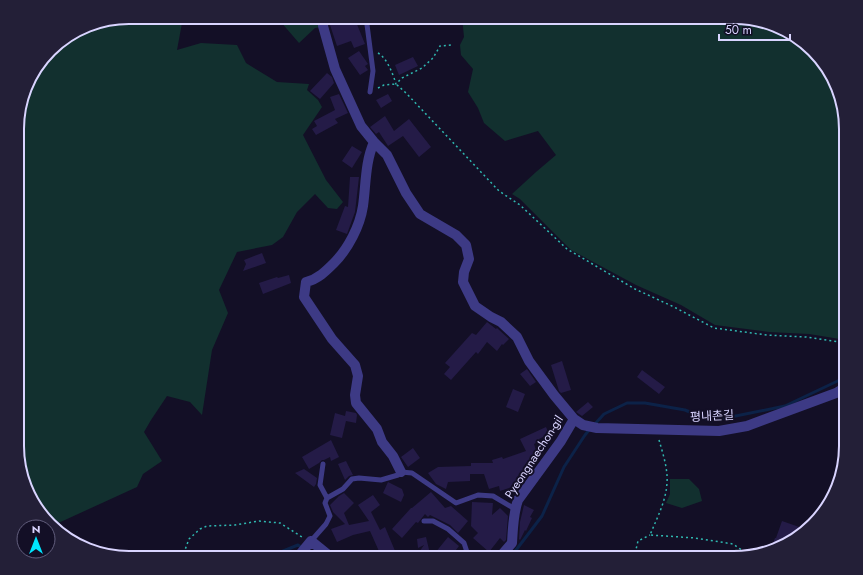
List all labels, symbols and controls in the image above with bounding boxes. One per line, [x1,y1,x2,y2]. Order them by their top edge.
scale bar [719,16,790,42]
text: 50 m [725,21,752,39]
street label: 평내촌길 [689,406,735,426]
street label: Pyeongnaechon-gil [500,412,568,502]
north arrow [16,519,56,559]
text: N [32,521,40,537]

